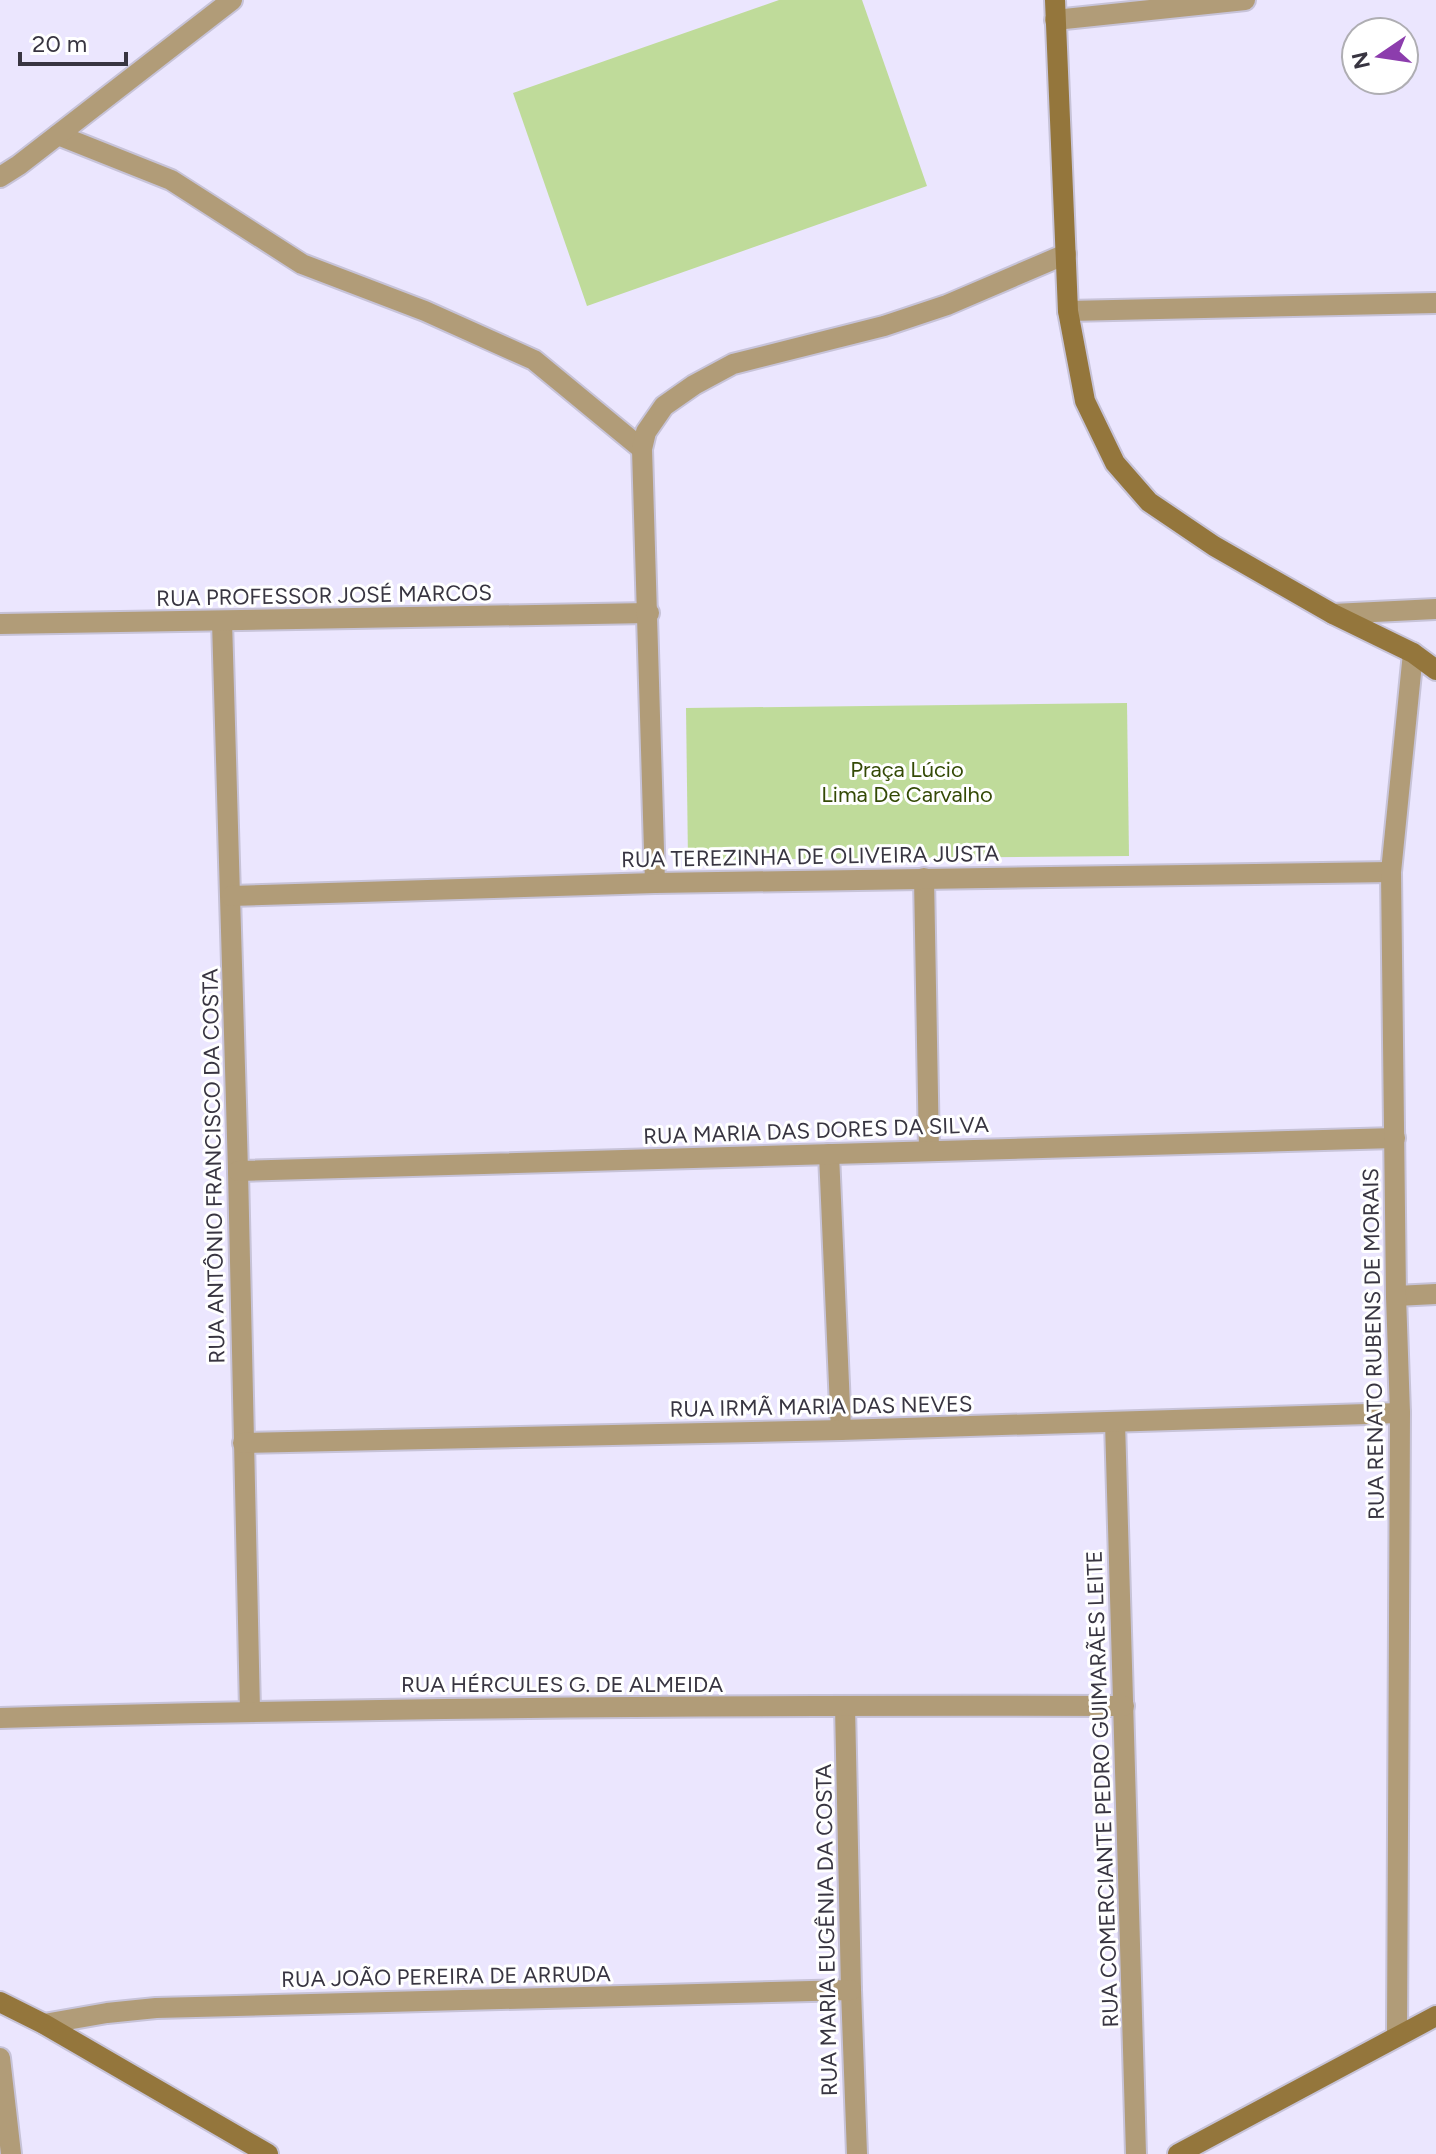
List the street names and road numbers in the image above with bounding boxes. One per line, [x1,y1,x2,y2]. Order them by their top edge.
street label: RUA PROFESSOR JOSÉ MARCOS [156,579,492,612]
street label: RUA TEREZINHA DE OLIVEIRA JUSTA [621,840,999,873]
street label: RUA ANTÔNIO FRANCISCO DA COSTA [197,968,230,1364]
street label: RUA MARIA DAS DORES DA SILVA [643,1111,989,1150]
street label: RUA RENATO RUBENS DE MORAIS [1357,1168,1390,1520]
street label: RUA IRMÃ MARIA DAS NEVES [669,1390,973,1423]
street label: RUA COMERCIANTE PEDRO GUIMARÃES LEITE [1081,1550,1124,2028]
street label: RUA HÉRCULES G. DE ALMEIDA [401,1671,723,1698]
street label: RUA MARIA EUGÊNIA DA COSTA [810,1764,843,2096]
street label: RUA JOÃO PEREIRA DE ARRUDA [281,1960,611,1993]

